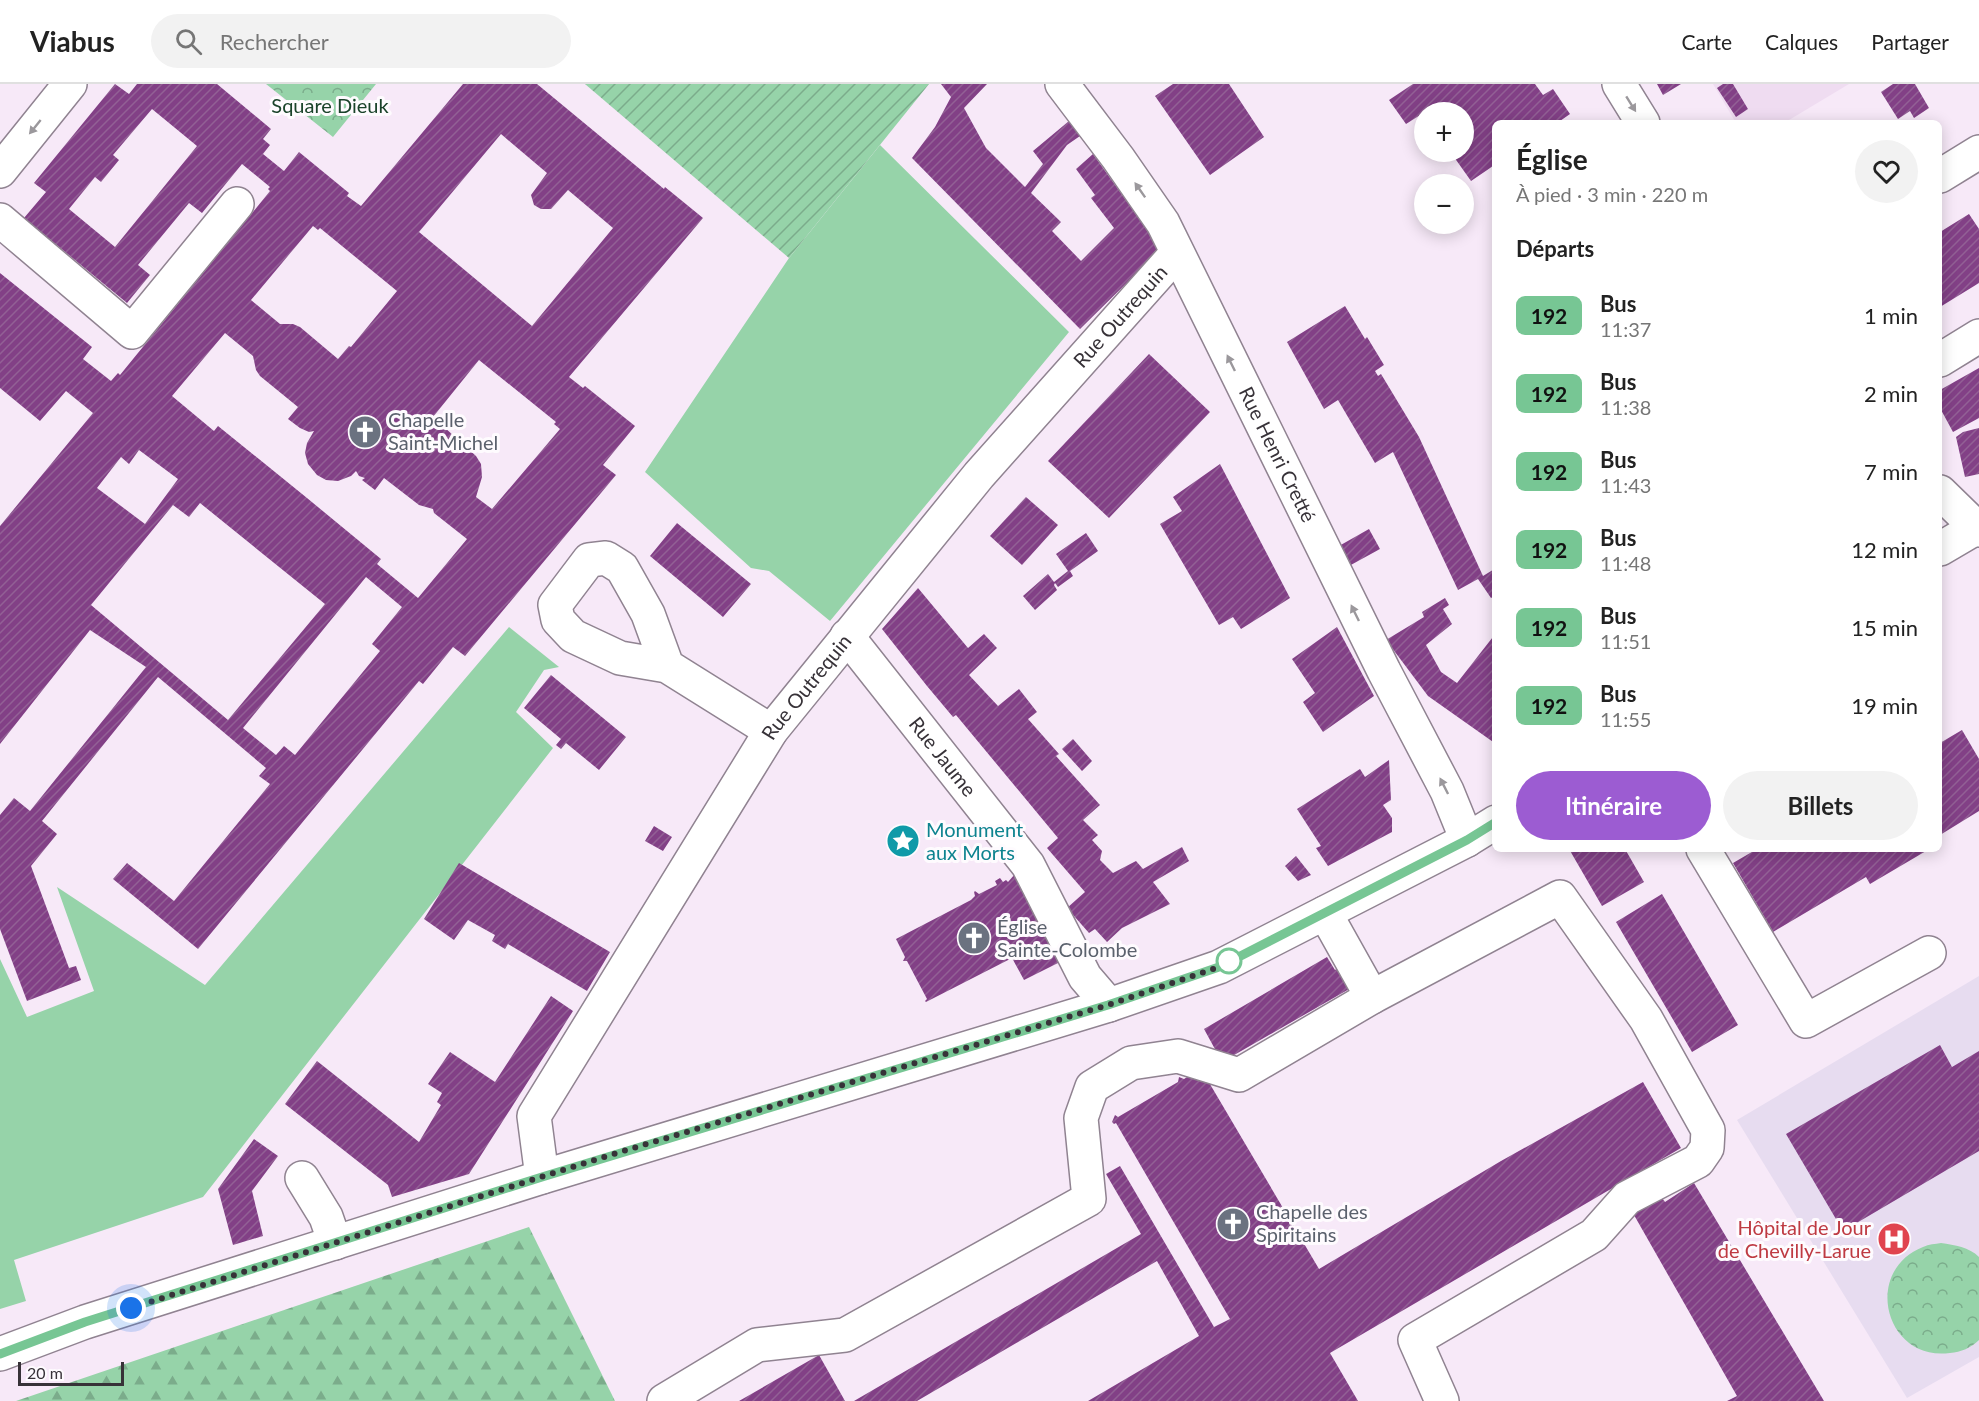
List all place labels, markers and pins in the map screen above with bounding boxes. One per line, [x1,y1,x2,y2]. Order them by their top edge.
place label: Chapelle Saint-Michel [388,407,498,454]
church icon: Chapelle Saint-Michel [347,414,383,450]
place label: Monument aux Morts [926,817,1023,864]
place icon: Monument aux Morts [885,823,921,859]
place label: Église Sainte-Colombe [997,914,1137,961]
church icon: Église Sainte-Colombe [956,920,992,956]
unlabelled marker [1216,948,1242,974]
place label: Chapelle des Spiritains [1256,1199,1368,1246]
church icon: Chapelle des Spiritains [1215,1206,1251,1242]
place label: Hôpital de Jour de Chevilly-Larue [1718,1215,1872,1262]
hospital icon: Hôpital de Jour de Chevilly-Larue [1876,1221,1912,1257]

